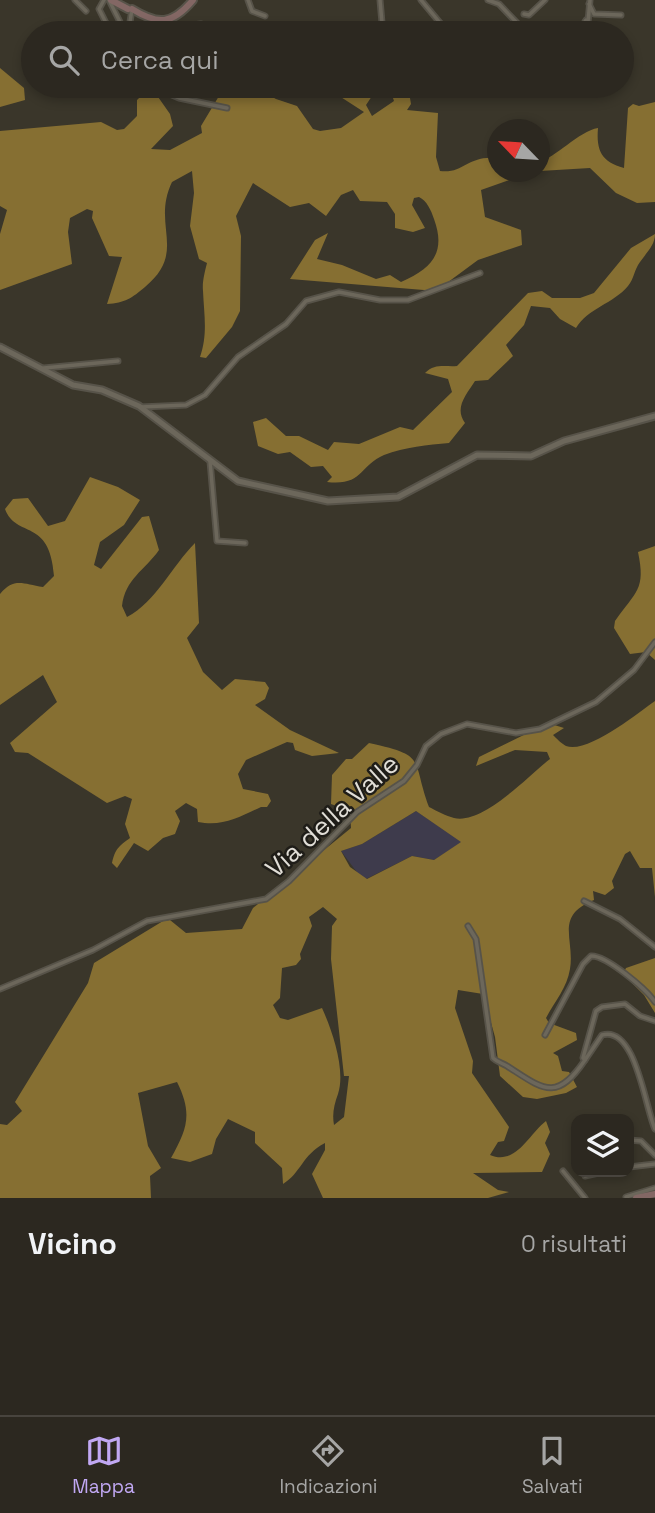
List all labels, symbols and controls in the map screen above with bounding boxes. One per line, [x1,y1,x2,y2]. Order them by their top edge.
search box [21,21,634,98]
icon: search [45,41,83,79]
text: Cerca qui [101,43,219,77]
north arrow [487,119,550,182]
street label: Via della Valle [258,747,406,885]
map controls [571,1114,634,1177]
button: layers [571,1114,634,1177]
text: Vicino [28,1224,117,1263]
text: 0 risultati [521,1229,627,1259]
tab: Mappa [72,1432,135,1499]
tab: Indicazioni [279,1432,377,1499]
tab: Salvati [522,1432,583,1499]

